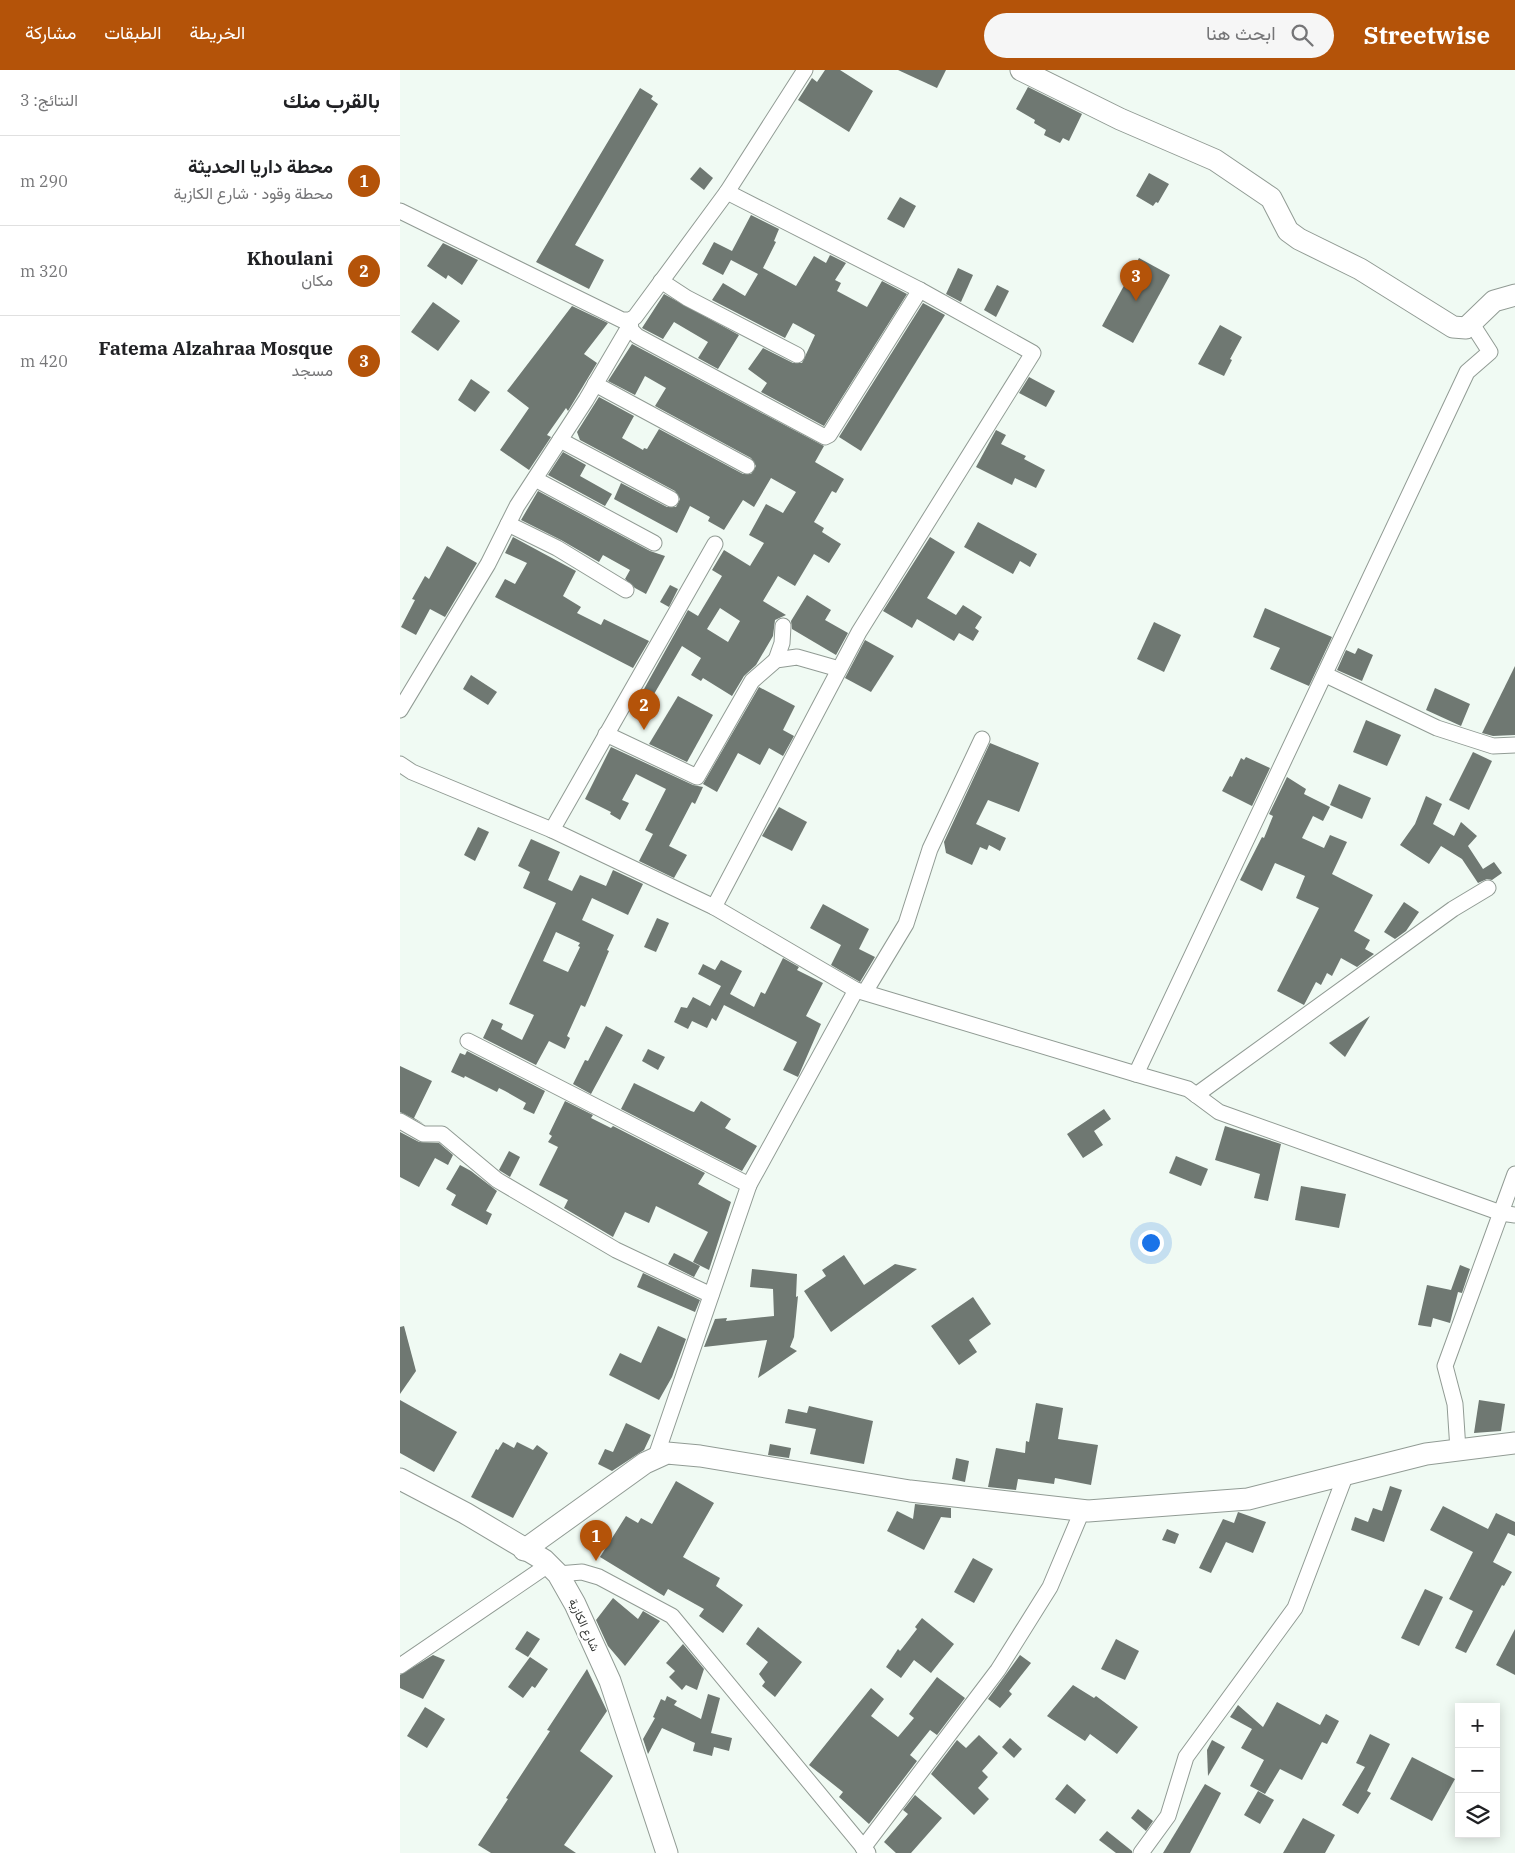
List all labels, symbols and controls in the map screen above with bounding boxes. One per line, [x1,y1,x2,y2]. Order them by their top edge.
search box [984,13,1334,58]
text: Streetwise [1364,19,1490,51]
text: مشاركة [25,21,76,44]
text: الطبقات [104,21,161,44]
text: الخريطة [189,21,245,44]
text: ابحث هنا [1206,21,1276,45]
icon: search [1288,21,1316,49]
text: بالقرب منك [283,86,380,114]
text: النتائج: 3 [20,90,78,110]
text: محطة داريا الحديثة [188,154,333,178]
text: 290 m [20,171,68,191]
text: 1 [359,171,369,191]
text: محطة وقود · شارع الكازية [174,183,333,203]
text: Khoulani [247,246,333,270]
pin: 3 [1120,260,1152,301]
text: 320 m [20,261,68,281]
text: 2 [359,261,369,281]
text: مكان [301,270,333,290]
text: Fatema Alzahraa Mosque [99,336,333,360]
text: 420 m [20,351,68,371]
text: 3 [359,351,369,371]
text: مسجد [292,360,333,380]
pin: 2 [628,689,660,730]
your location [1138,1230,1164,1256]
pin: 1 [580,1520,612,1561]
street label: شارع الكازية [564,1596,603,1654]
map controls [1455,1703,1500,1838]
button: + [1455,1703,1500,1748]
button: − [1455,1748,1500,1793]
button: layers [1455,1793,1500,1838]

